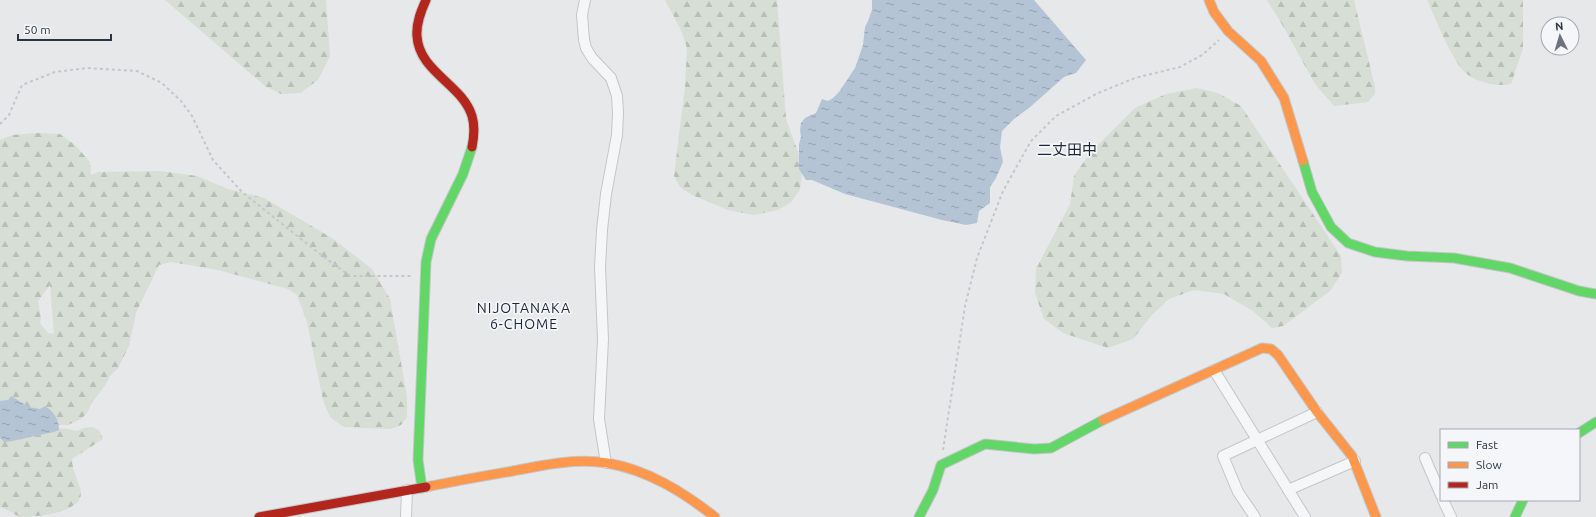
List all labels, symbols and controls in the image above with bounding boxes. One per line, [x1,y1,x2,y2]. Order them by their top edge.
scale bar [18,16,111,42]
north arrow [1540,16,1580,56]
text: N [1555,20,1564,32]
text: 50 m [24,23,51,36]
district label: 二丈田中 [1037,141,1097,158]
district label: NIJOTANAKA 6-CHOME [477,300,571,332]
legend [1440,429,1580,501]
text: Fast [1476,438,1498,451]
text: Slow [1476,458,1502,471]
text: Jam [1476,478,1498,491]

